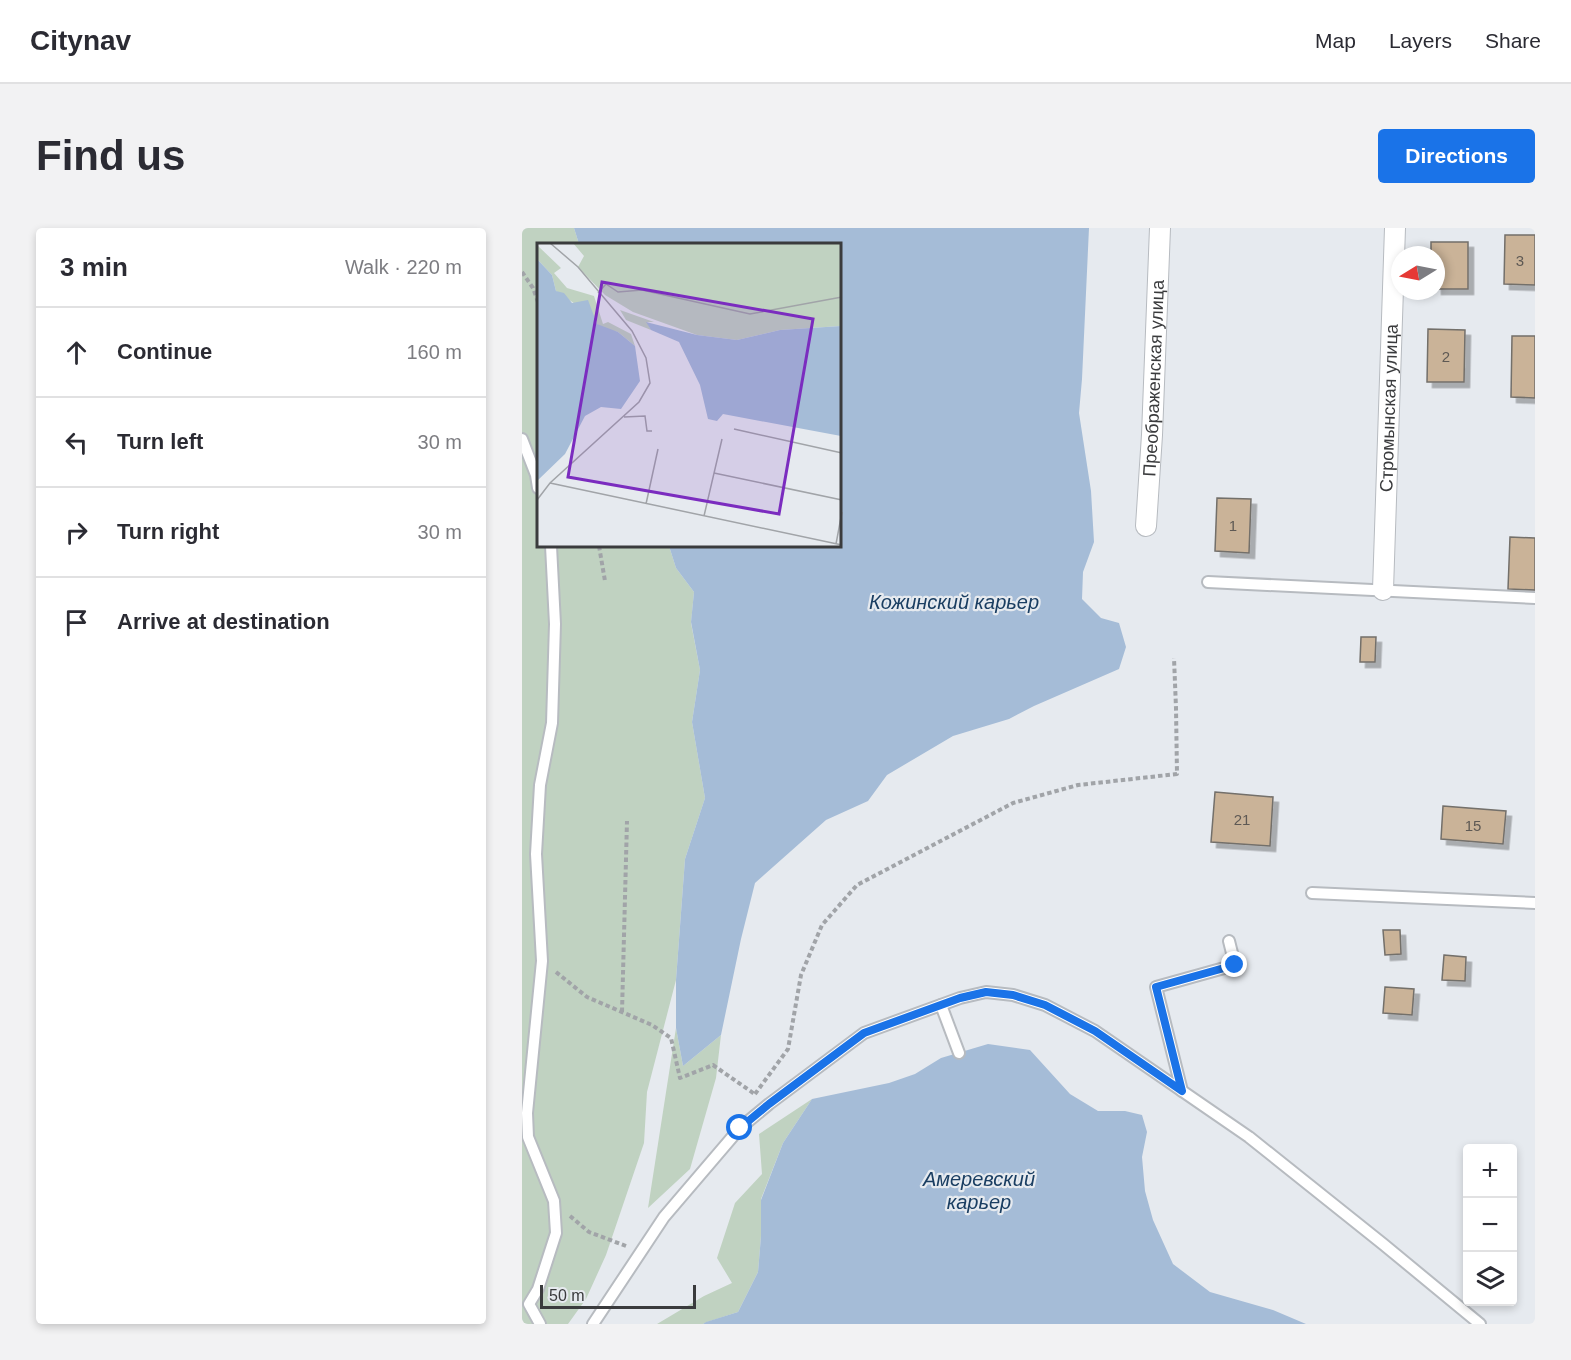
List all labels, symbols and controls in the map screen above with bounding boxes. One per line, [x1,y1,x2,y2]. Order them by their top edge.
text: Citynav [30,25,131,56]
text: Map [1315,29,1356,52]
text: Layers [1389,29,1452,52]
text: Share [1485,29,1541,52]
button: Directions [1378,129,1535,183]
text: Find us [36,132,185,179]
inset map [537,243,842,548]
north arrow [1391,246,1445,300]
text: 3 min [60,252,128,282]
house number: 3 [1516,252,1524,269]
text: Walk · 220 m [345,256,462,278]
street label: Преображенская улица [1139,278,1168,477]
street label: Стромынская улица [1376,323,1402,492]
icon: ahead [60,336,93,369]
text: Continue [117,339,212,364]
text: 160 m [406,341,462,363]
house number: 2 [1442,348,1450,365]
icon: left [60,426,93,459]
text: Turn left [117,429,203,454]
text: 30 m [418,431,462,453]
icon: right [60,516,93,549]
house number: 1 [1229,517,1237,534]
text: Turn right [117,519,219,544]
text: 30 m [418,521,462,543]
water label: Кожинский карьер [869,591,1039,613]
icon: arrive [60,606,93,639]
text: Arrive at destination [117,609,330,634]
house number: 21 [1234,811,1250,828]
house number: 15 [1465,817,1481,834]
route end [1221,951,1247,977]
route start [726,1114,752,1140]
map controls [1463,1144,1517,1306]
button: + [1463,1144,1517,1198]
water label: Амеревский карьер [922,1168,1035,1213]
button: − [1463,1198,1517,1252]
button: layers [1463,1252,1517,1306]
scale bar [540,1282,696,1310]
text: 50 m [549,1287,585,1304]

